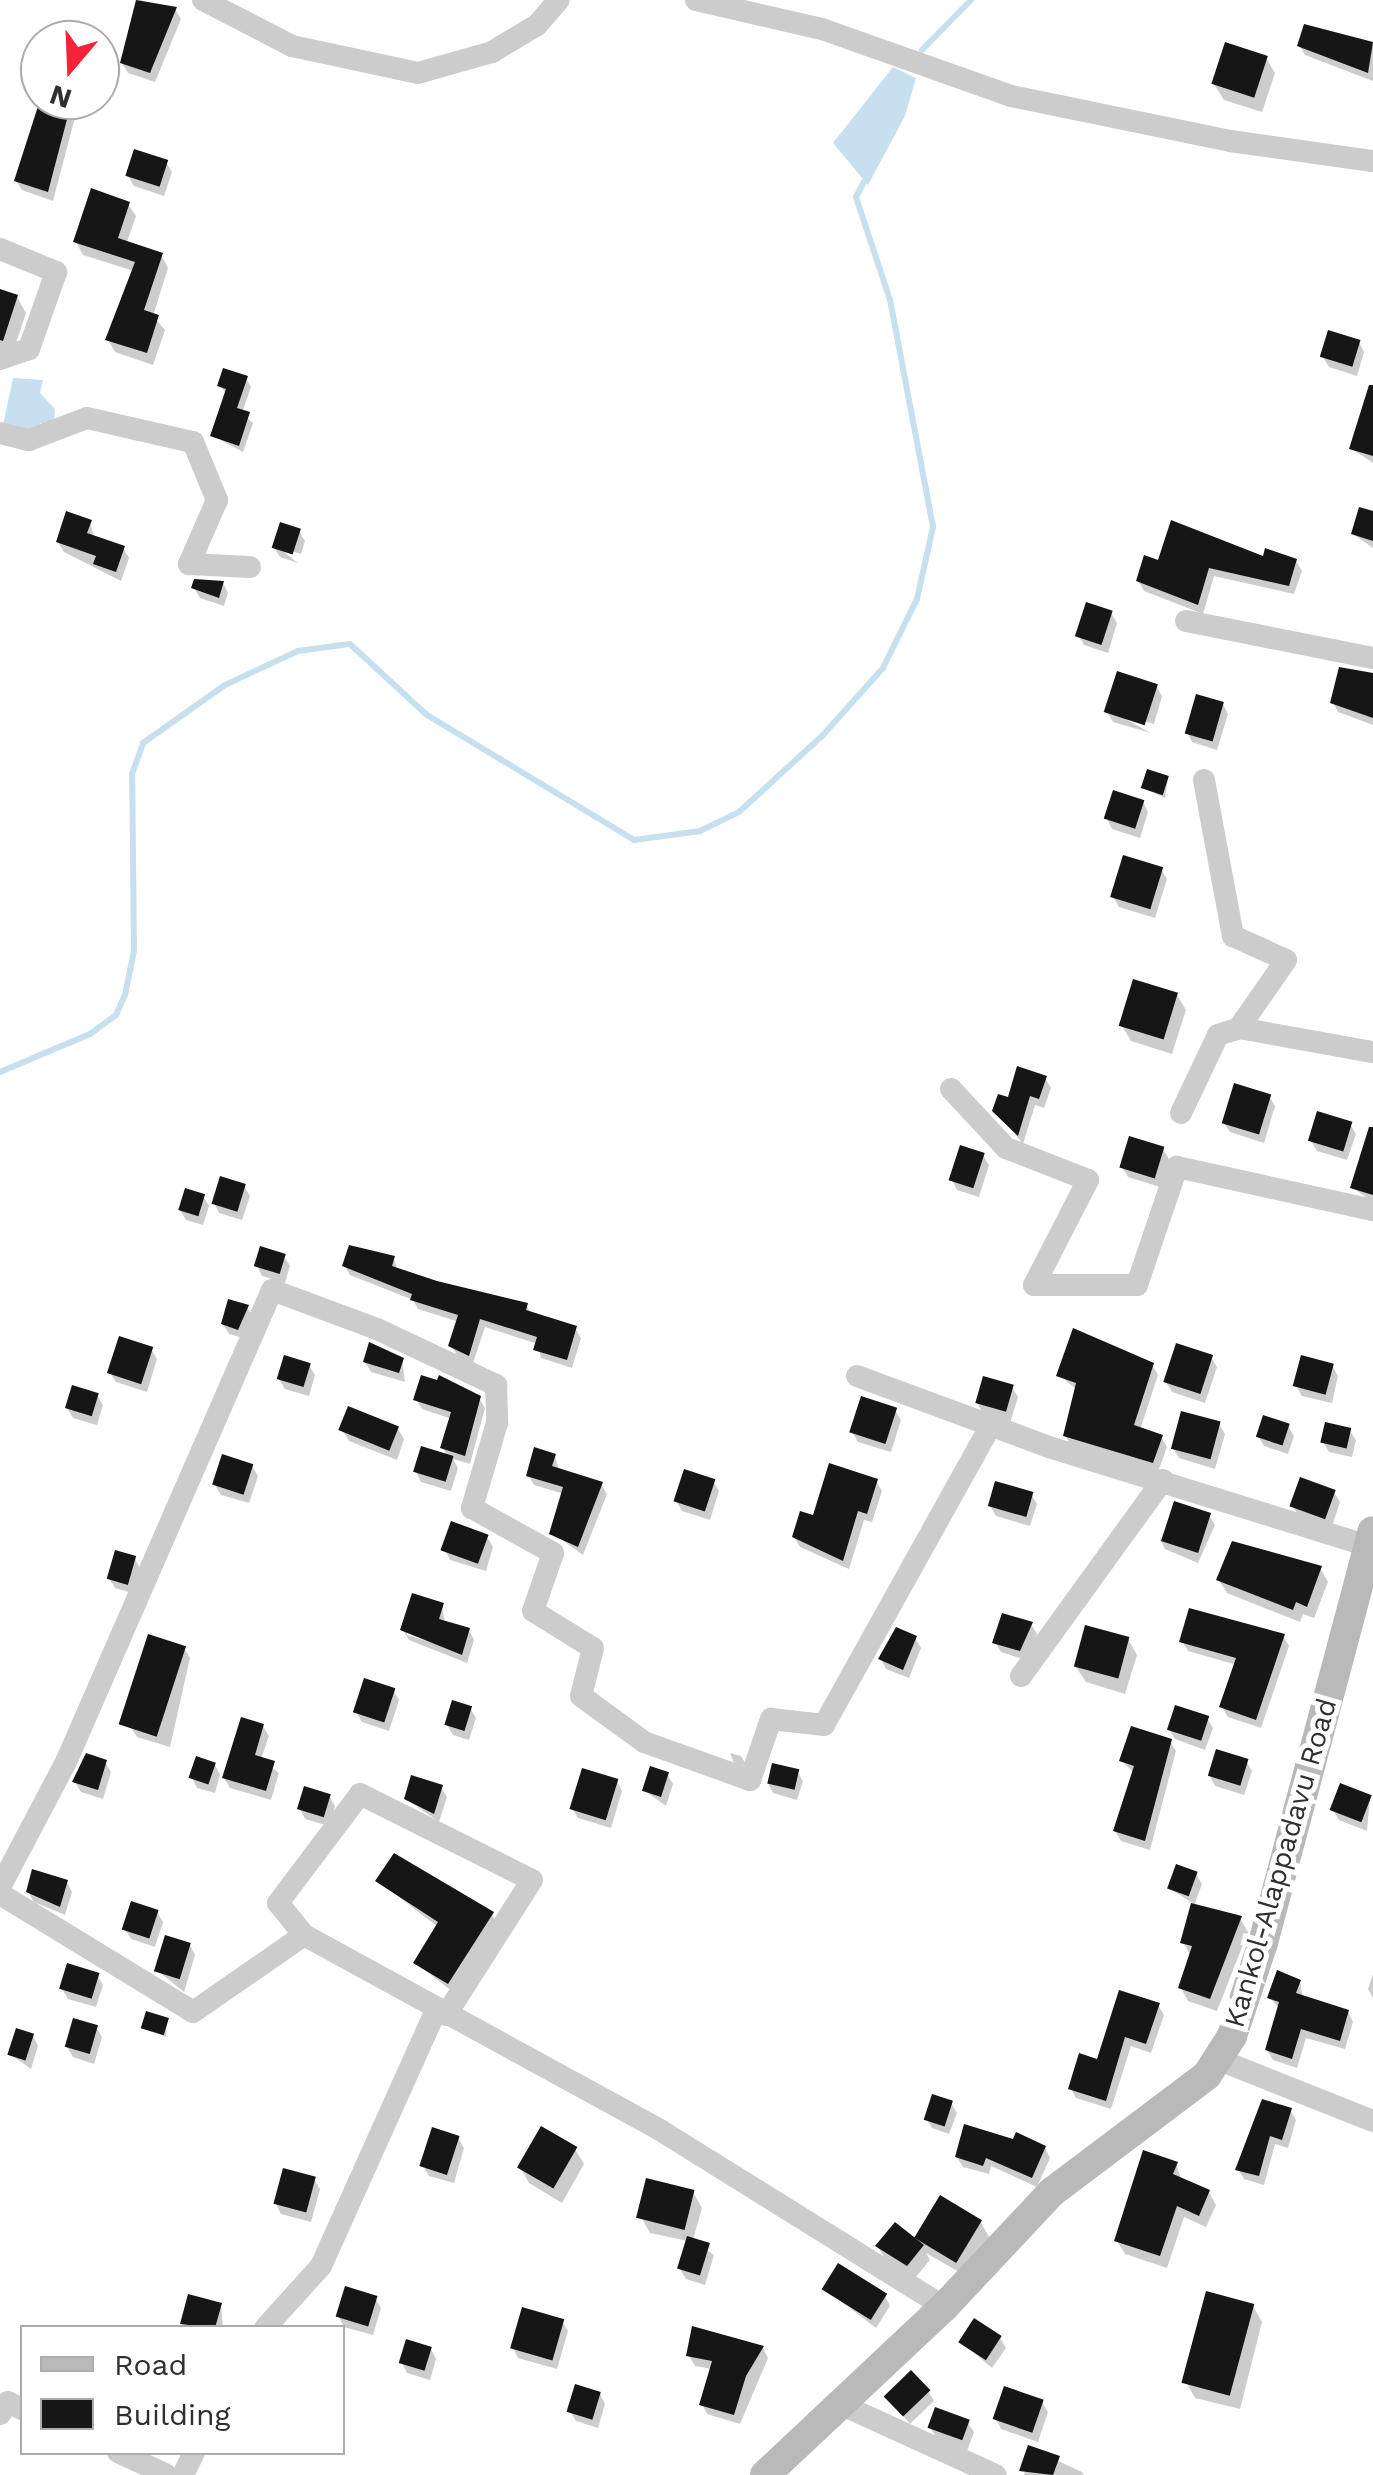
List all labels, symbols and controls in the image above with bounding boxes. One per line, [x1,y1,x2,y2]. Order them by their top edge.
north arrow [20,20,120,120]
text: N [46,78,76,116]
street label: Kankol-Alappadavu Road [1218,1695,1344,2031]
legend [20,2325,345,2455]
text: Road [114,2347,187,2382]
text: Building [114,2397,231,2432]

